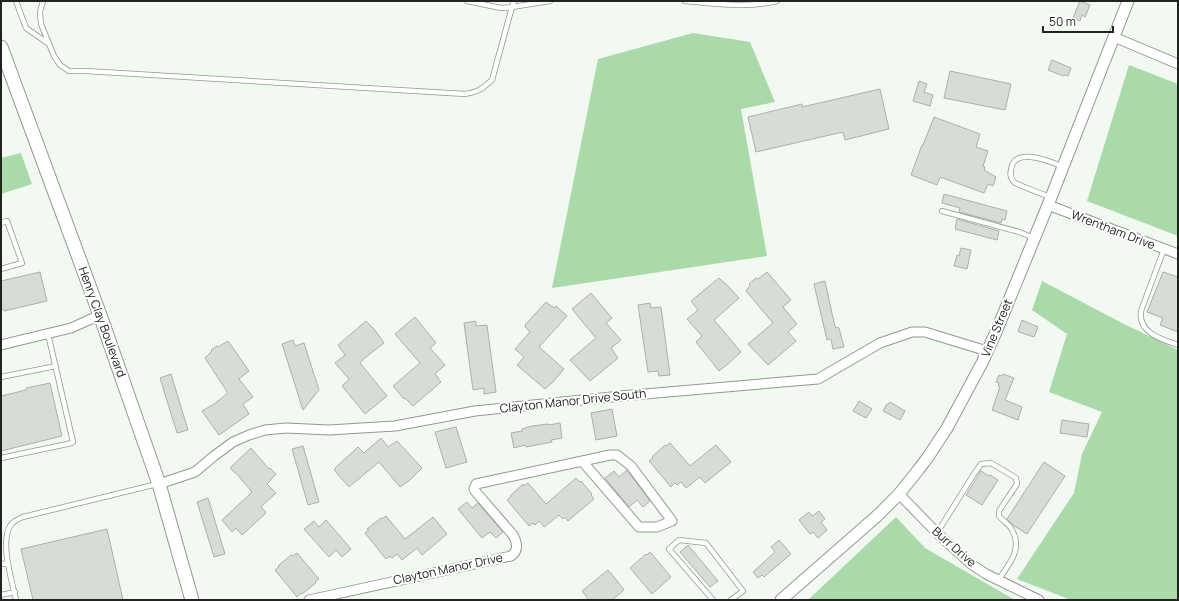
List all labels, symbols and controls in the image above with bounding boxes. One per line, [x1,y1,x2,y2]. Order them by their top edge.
scale bar [1043,8,1113,34]
text: 50 m [1049,13,1076,30]
street label: Wrentham Drive [1069,206,1158,253]
street label: Henry Clay Boulevard [75,264,130,379]
street label: Vine Street [977,296,1016,359]
street label: Clayton Manor Drive South [499,384,647,417]
street label: Burr Drive [929,523,980,571]
street label: Clayton Manor Drive [392,549,504,588]

